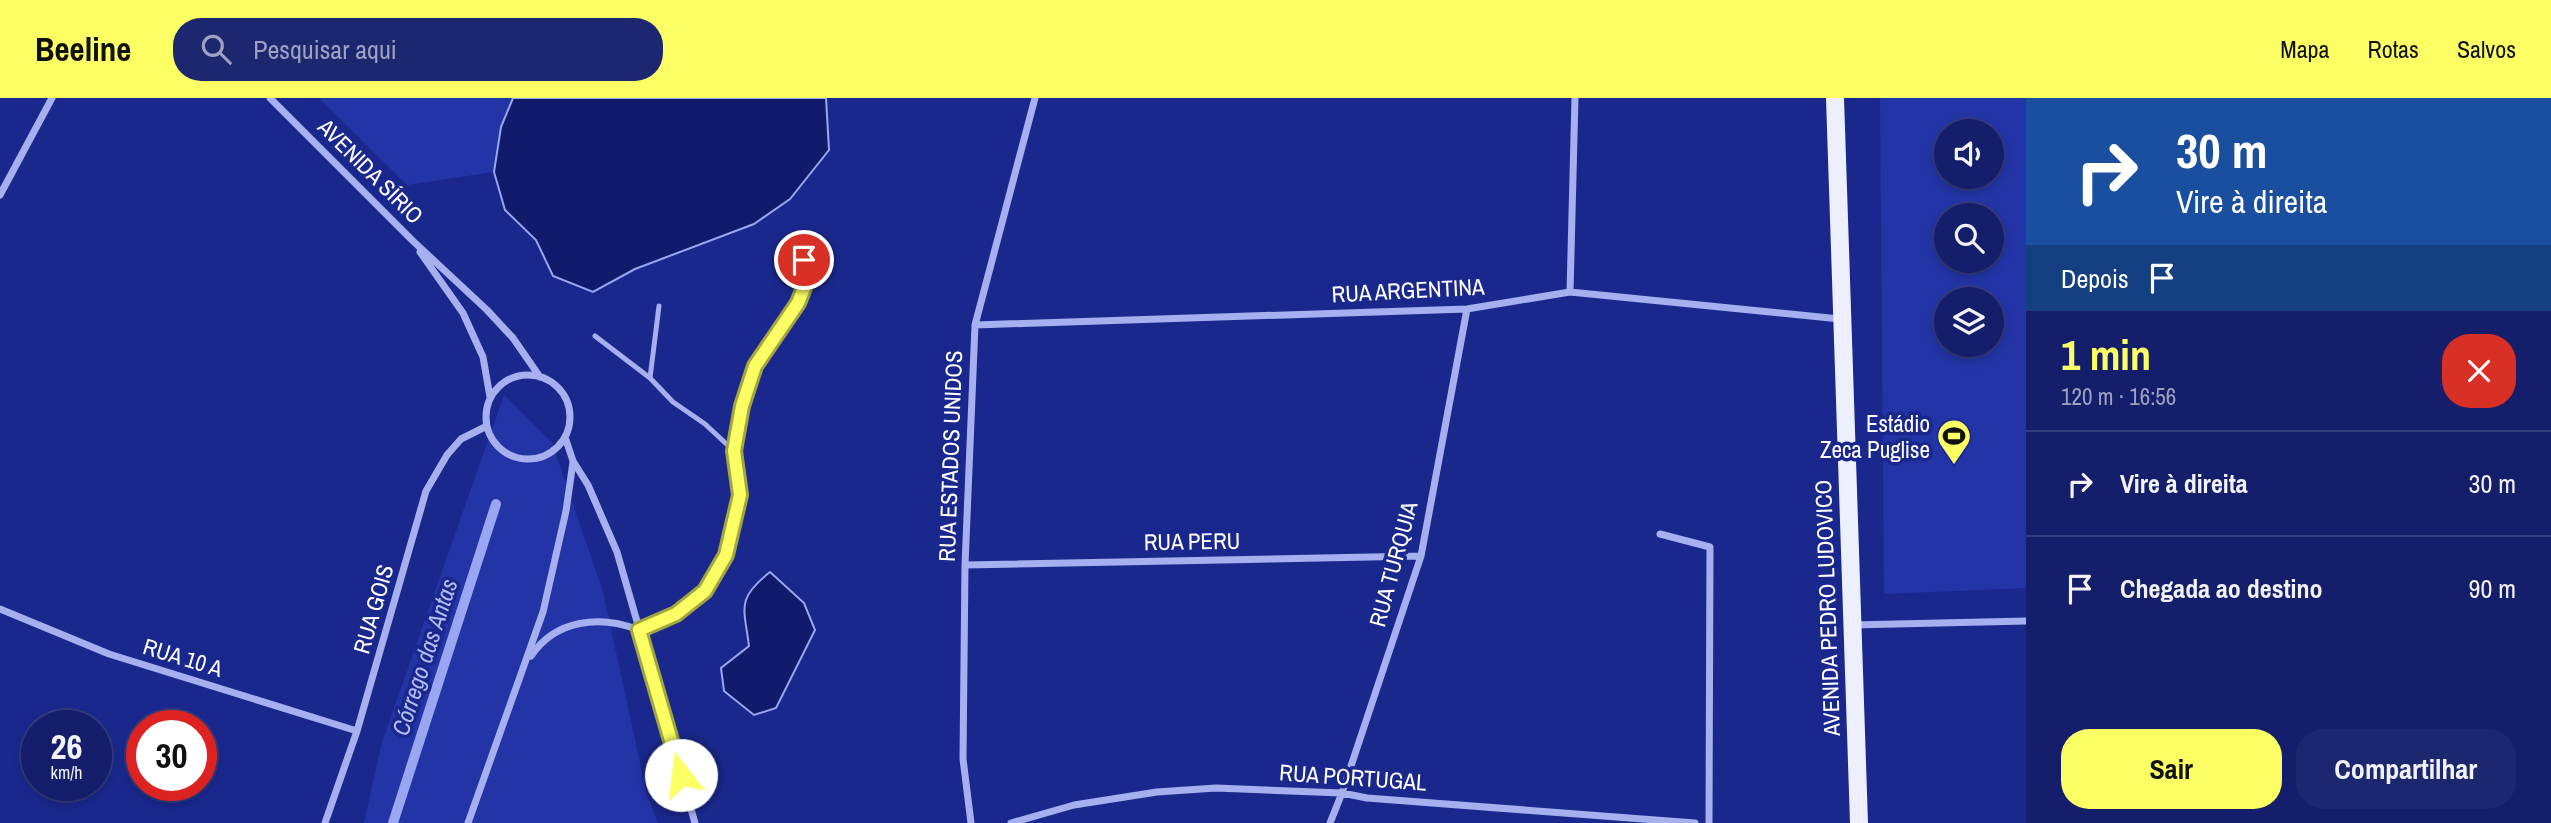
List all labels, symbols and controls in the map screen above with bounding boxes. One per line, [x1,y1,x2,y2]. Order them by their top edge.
search box [173,18,663,81]
text: Beeline [35,27,131,71]
icon: search [197,30,235,68]
text: Pesquisar aqui [253,32,397,67]
text: Mapa [2280,33,2330,65]
text: Rotas [2368,33,2419,65]
text: Salvos [2457,33,2516,65]
street label: AVENIDA SÍRIO [311,111,430,230]
text: 30 m [2176,117,2268,183]
map controls [1934,119,2004,357]
button: sound [1934,119,2004,189]
icon: right [2061,126,2152,217]
text: Vire à direita [2176,180,2327,223]
button: search [1934,203,2004,273]
pin [774,230,834,290]
icon: arrive [785,241,823,279]
icon: arrive [2143,259,2181,297]
text: Depois [2061,261,2129,296]
street label: RUA ARGENTINA [1331,270,1486,309]
button: layers [1934,287,2004,357]
text: 1 min [2061,327,2151,383]
button: close [2442,334,2516,408]
street label: RUA ESTADOS UNIDOS [931,350,969,562]
text: 120 m · 16:56 [2061,381,2176,412]
place label: Estádio Zeca Puglise [1820,408,1930,465]
sports icon: Estádio Zeca Puglise [1935,417,1973,466]
icon: right [2061,465,2099,503]
text: Vire à direita [2120,466,2248,501]
text: 30 m [2469,466,2516,501]
street label: AVENIDA PEDRO LUDOVICO [1807,479,1847,738]
street label: RUA TURQUIA [1361,497,1425,630]
street label: RUA PERU [1144,525,1240,557]
street label: RUA GOIS [346,561,400,657]
icon: arrive [2061,570,2099,608]
text: Chegada ao destino [2120,571,2323,606]
text: 90 m [2469,571,2516,606]
water label: Córrego das Antas [384,575,464,739]
street label: RUA 10 A [139,630,227,684]
speed limit sign: 30 [126,710,217,801]
text: 26 [51,723,82,770]
button: Sair [2061,729,2282,809]
button: Compartilhar [2296,729,2516,809]
position arrow [644,738,718,812]
street label: RUA PORTUGAL [1278,756,1428,798]
text: km/h [51,760,83,785]

